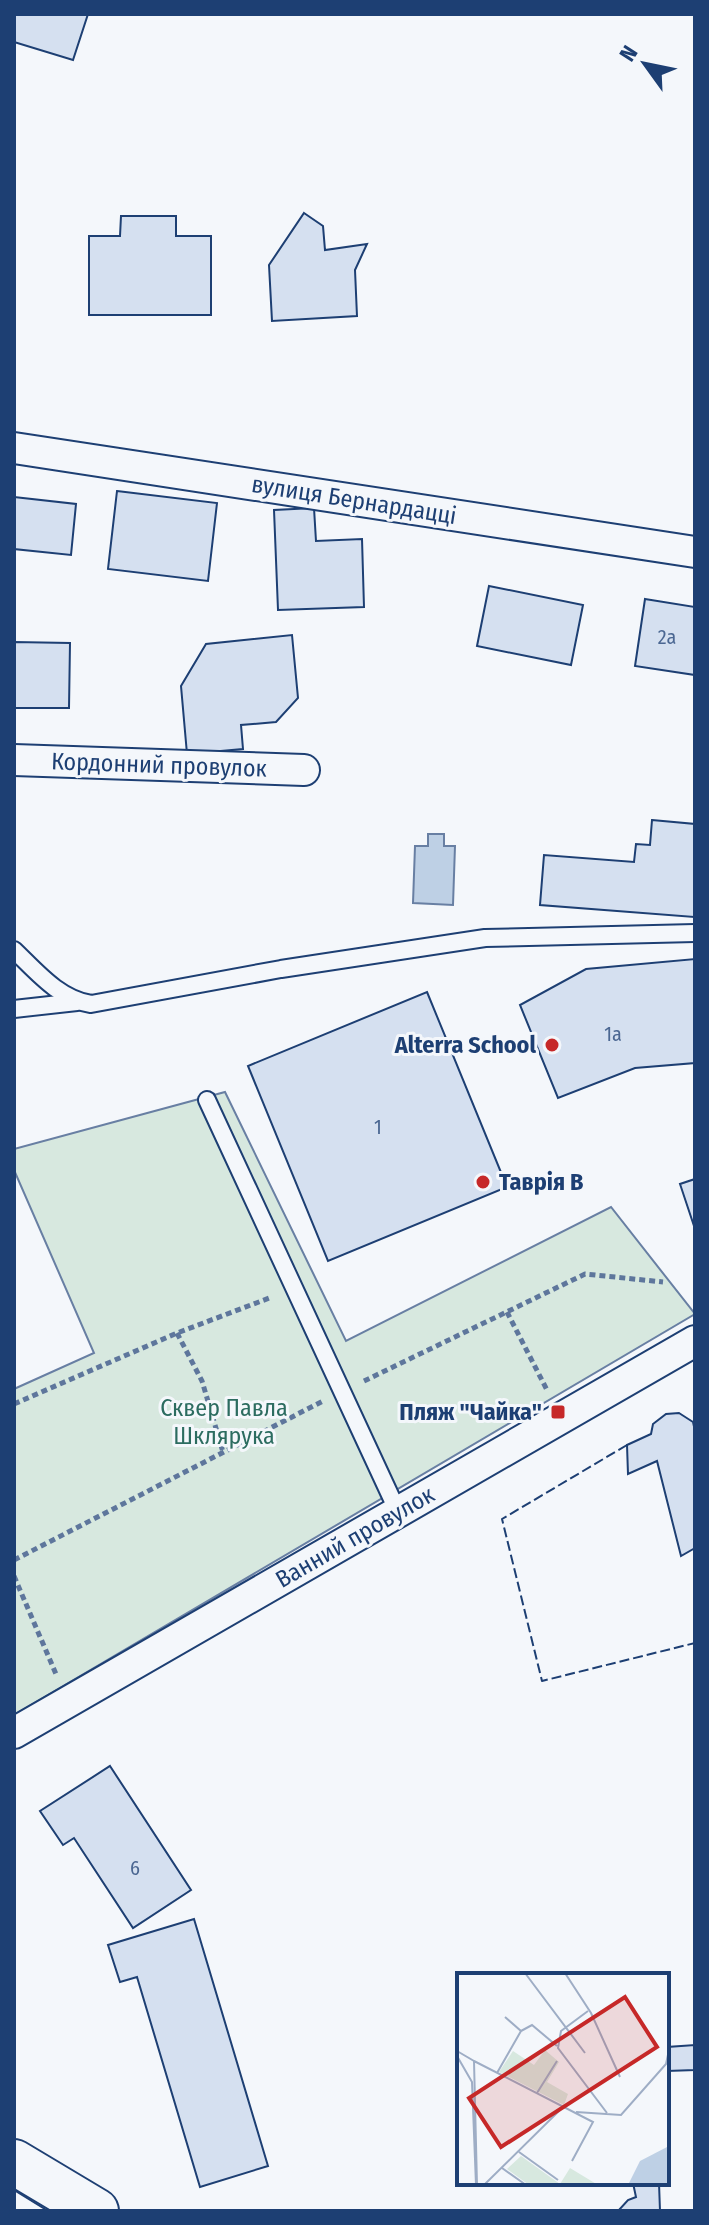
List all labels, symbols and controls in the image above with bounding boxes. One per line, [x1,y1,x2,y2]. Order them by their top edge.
north arrow [605,24,685,104]
text: N [614,40,644,66]
street label: вулиця Бернардацці [249,470,459,530]
house number: 2а [658,625,676,649]
street label: Кордонний провулок [51,747,268,783]
house number: 1а [604,1022,622,1046]
place label: Alterra School [394,1031,536,1059]
marker: Alterra School [543,1036,561,1054]
house number: 1 [374,1115,382,1139]
place label: Таврія В [499,1168,583,1196]
marker: Таврія В [474,1173,492,1191]
park label: Сквер Павла Шклярука [160,1394,288,1450]
place label: Пляж "Чайка" [399,1398,542,1426]
marker: Пляж "Чайка" [549,1403,567,1421]
street label: Ванний провулок [271,1480,440,1594]
house number: 6 [130,1856,140,1880]
inset map [457,1973,669,2185]

